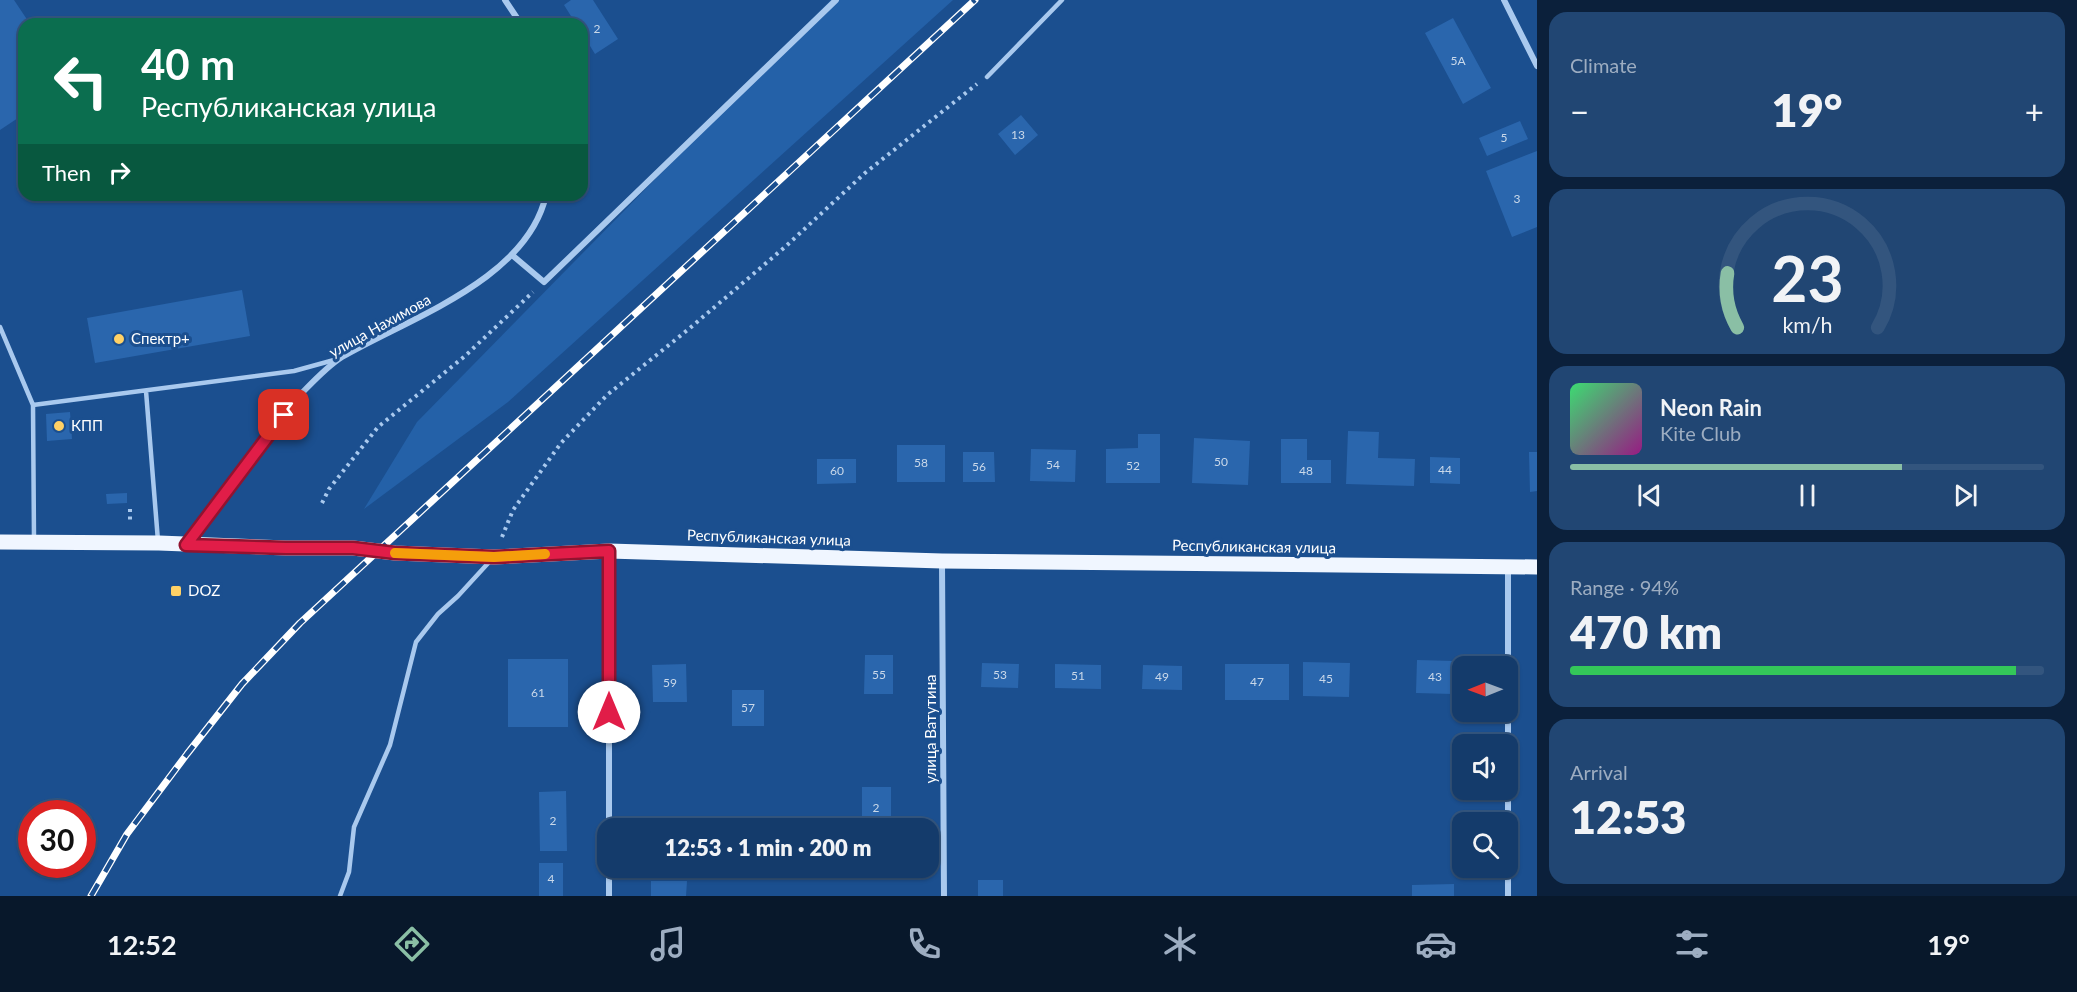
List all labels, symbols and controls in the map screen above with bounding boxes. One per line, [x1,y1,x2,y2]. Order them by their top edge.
house number: 2 [594,21,601,36]
text: 40 m [141,39,235,89]
icon: left [42,42,120,120]
house number: 5А [1450,53,1466,68]
text: Climate [1570,53,1637,77]
text: 19° [1772,83,1842,137]
text: Республиканская улица [141,90,436,123]
text: − [1570,91,1589,131]
text: + [2025,91,2044,131]
house number: 13 [1011,127,1025,142]
house number: 5 [1501,130,1508,145]
icon: right [103,156,136,189]
text: Then [42,159,91,186]
house number: 3 [1514,191,1521,206]
text: 23 [1771,240,1843,315]
street label: улица Нахимова [325,290,434,361]
text: km/h [1782,313,1832,339]
place label: Спектр+ [131,329,190,347]
marker: Спектр+ [112,332,126,346]
pin [258,389,309,440]
text: Neon Rain [1660,394,1762,421]
icon: arrive [267,398,300,431]
place label: КПП [71,416,103,434]
marker: КПП [52,419,66,433]
text: Kite Club [1660,421,1741,445]
house number: 50 [1214,454,1228,469]
house number: 58 [914,455,928,470]
house number: 54 [1046,457,1060,472]
house number: 52 [1126,458,1140,473]
house number: 56 [972,459,986,474]
house number: 44 [1438,462,1452,477]
house number: 60 [830,463,844,478]
house number: 48 [1299,463,1313,478]
icon: previous [1633,479,1666,512]
icon: pause [1791,479,1824,512]
icon: next [1949,479,1982,512]
street label: Республиканская улица [687,525,851,549]
street label: Республиканская улица [1172,536,1336,556]
text: Range · 94% [1570,575,1679,599]
place label: DOZ [188,581,220,599]
marker: DOZ [169,584,183,598]
text: 470 km [1570,605,1722,659]
north arrow [1452,656,1518,722]
map controls [1452,656,1518,878]
house number: 55 [872,667,886,682]
house number: 53 [993,667,1007,682]
house number: 51 [1071,668,1085,683]
house number: 49 [1155,669,1169,684]
house number: 43 [1428,669,1442,684]
house number: 45 [1319,671,1333,686]
street label: улица Ватутина [921,674,939,784]
house number: 47 [1250,674,1264,689]
house number: 59 [663,675,677,690]
position arrow [577,680,641,744]
house number: 61 [531,685,545,700]
house number: 57 [741,700,755,715]
button: sound [1452,734,1518,800]
text: Arrival [1570,760,1628,784]
text: 12:53 [1570,790,1686,844]
speed limit sign: 30 [18,800,96,878]
house number: 2 [873,800,880,815]
button: search [1452,812,1518,878]
house number: 2 [550,813,557,828]
text: 12:53 · 1 min · 200 m [665,834,871,861]
house number: 4 [548,871,555,886]
icon: directions [391,923,433,965]
icon: music [647,923,689,965]
icon: phone [903,923,945,965]
icon: climate [1159,923,1201,965]
icon: car [1415,923,1457,965]
icon: filters [1671,923,1713,965]
text: 12:52 [107,928,177,961]
text: 19° [1927,928,1970,961]

